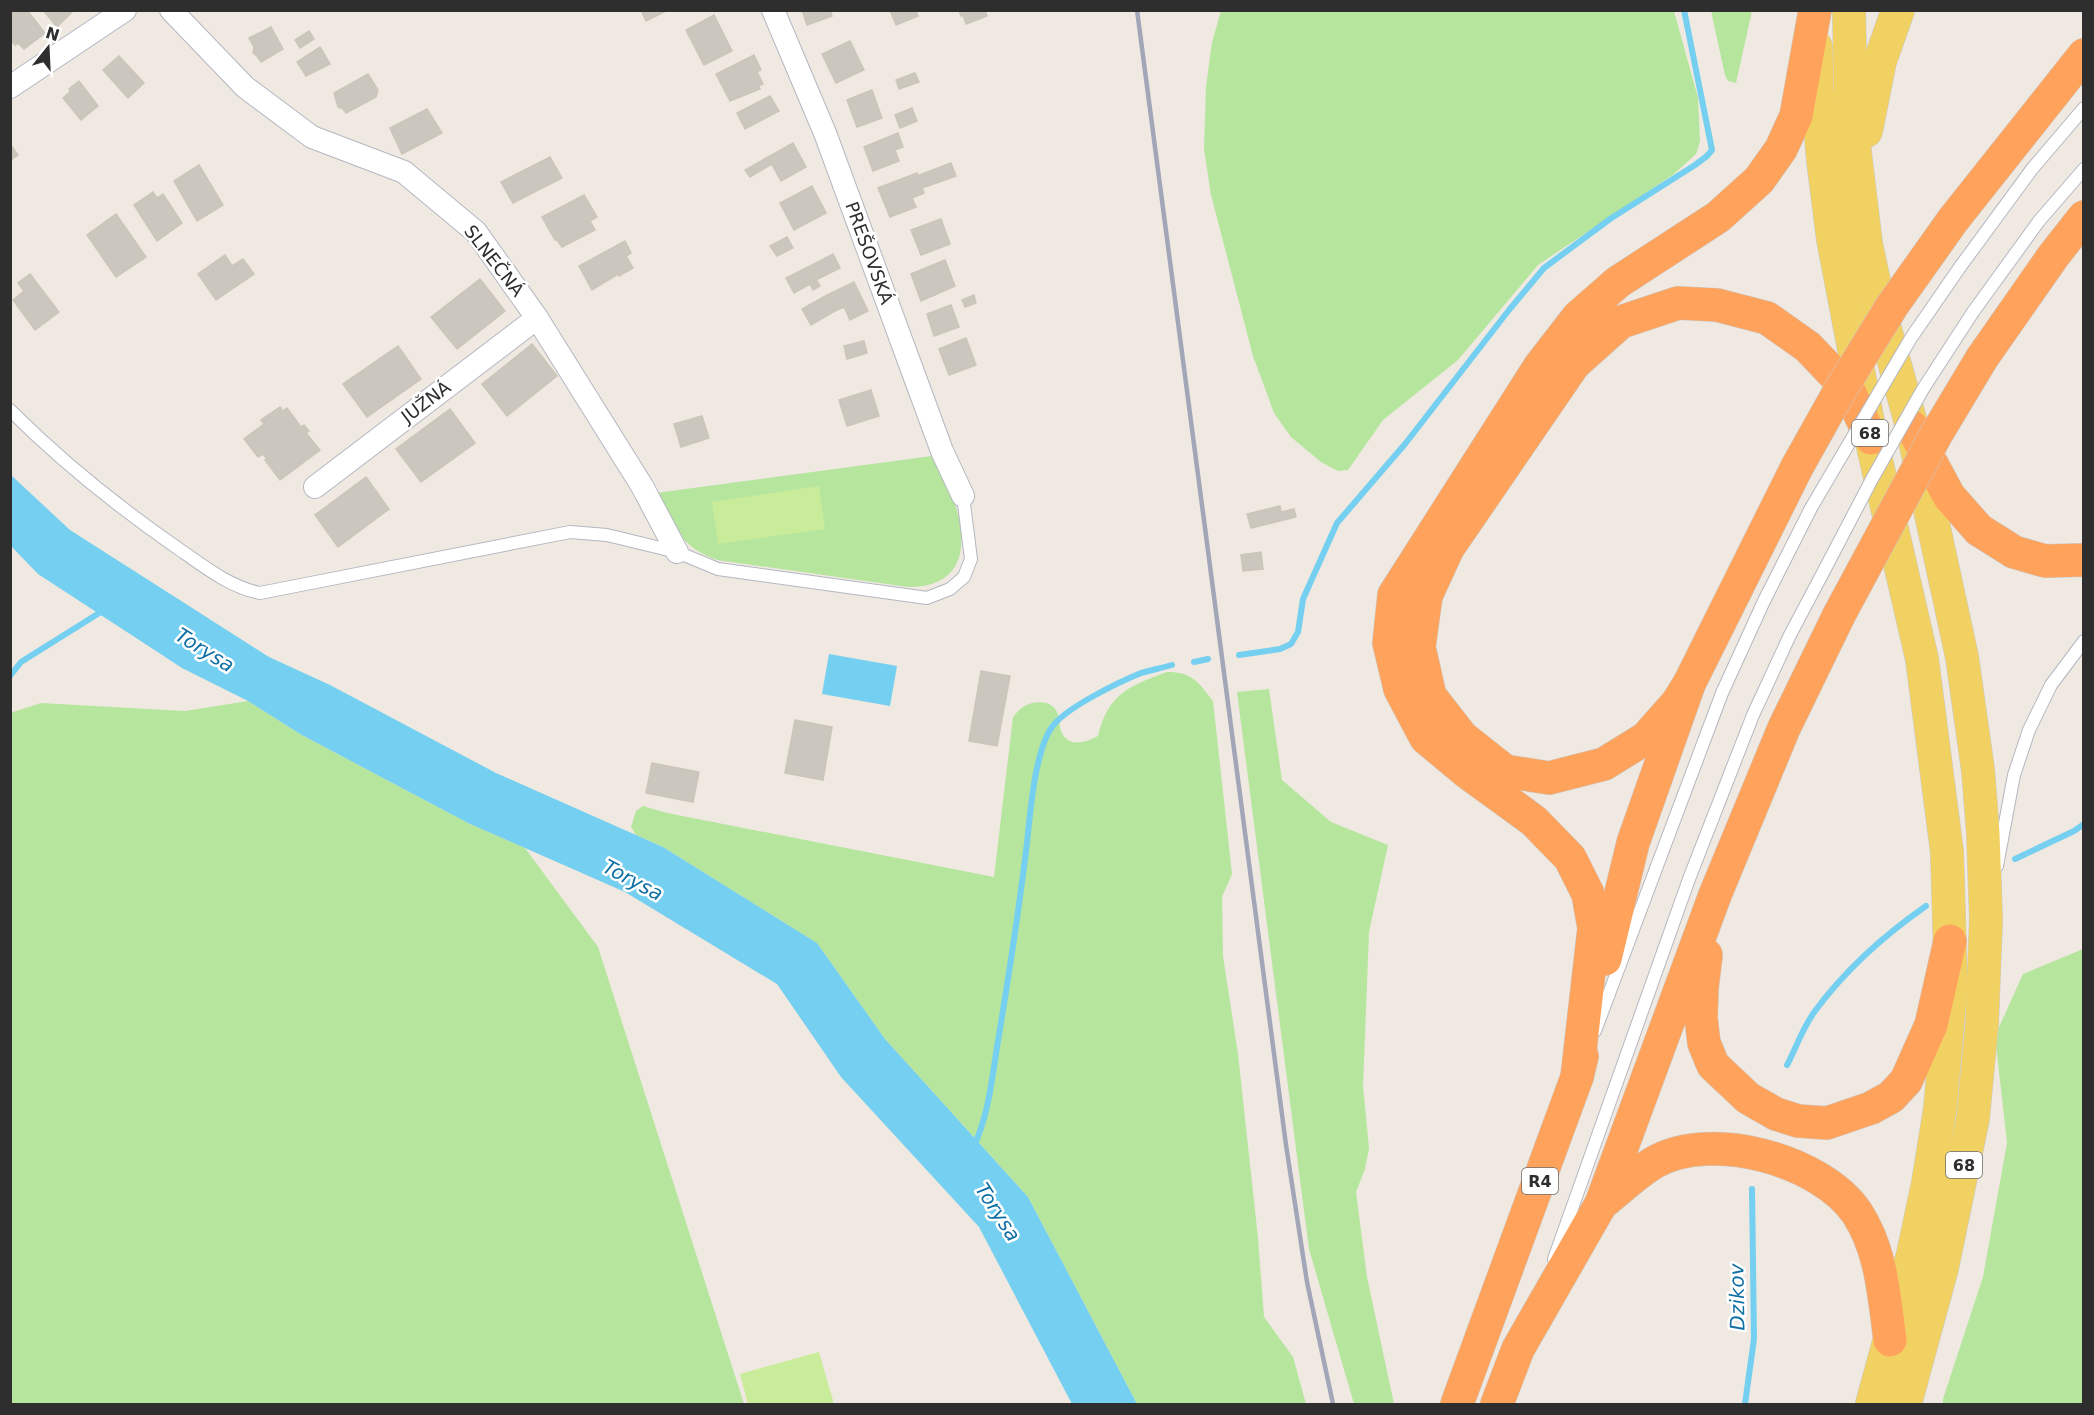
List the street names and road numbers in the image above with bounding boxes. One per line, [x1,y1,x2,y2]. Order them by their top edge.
street label: PREŠOVSKÁ [841,199,898,308]
street label: SLNEČNÁ [460,221,529,301]
street label: JUŽNÁ [396,376,455,428]
road number: 68 [1852,420,1888,446]
road number: 68 [1946,1152,1982,1178]
road number: R4 [1522,1168,1558,1194]

